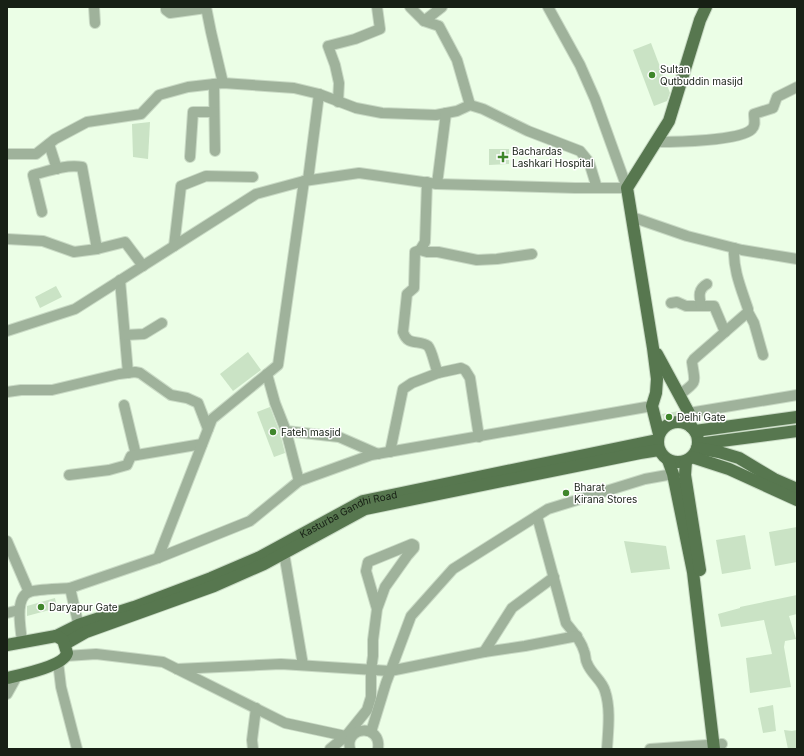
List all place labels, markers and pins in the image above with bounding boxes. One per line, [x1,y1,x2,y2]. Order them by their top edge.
place label: Sultan Qutbuddin masijd [660,63,743,87]
marker: Sultan Qutbuddin masijd [647,70,657,80]
place label: Bachardas Lashkari Hospital [512,145,593,169]
marker: Bachardas Lashkari Hospital [497,151,509,163]
place label: Delhi Gate [677,411,726,423]
marker: Delhi Gate [664,412,674,422]
place label: Fateh masjid [281,426,341,438]
marker: Fateh masjid [268,427,278,437]
place label: Bharat Kirana Stores [574,481,637,505]
marker: Bharat Kirana Stores [561,488,571,498]
place label: Daryapur Gate [49,601,118,613]
marker: Daryapur Gate [36,602,46,612]

